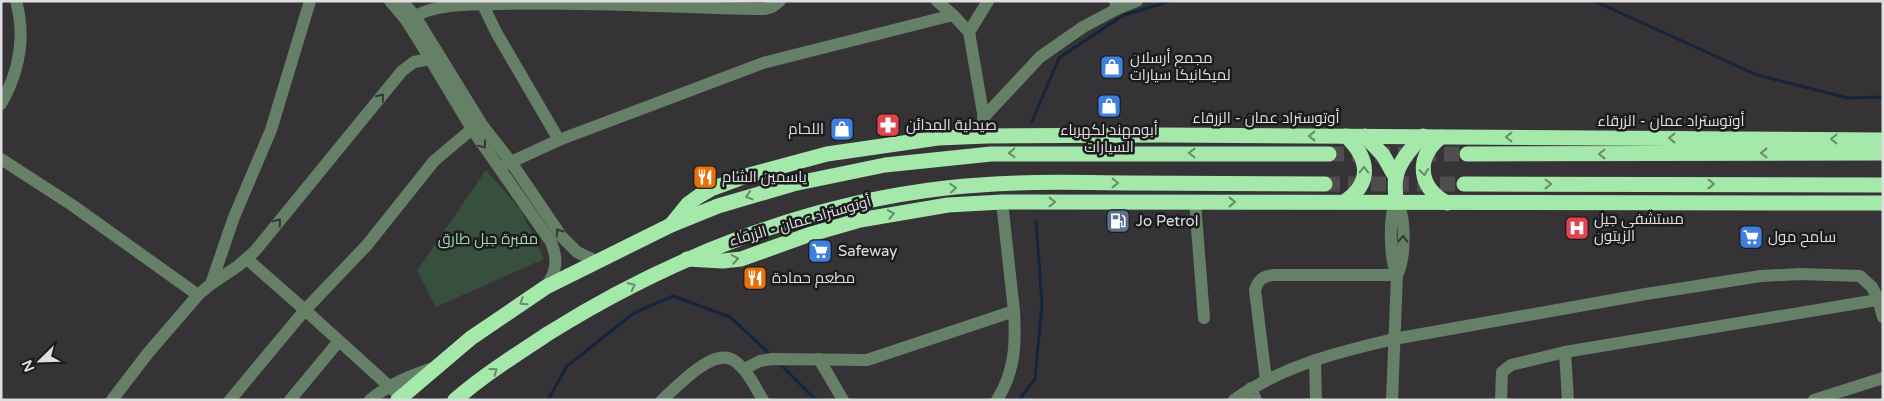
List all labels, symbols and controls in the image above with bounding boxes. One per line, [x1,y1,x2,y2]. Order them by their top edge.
place label: مجمع أرسلان لميكانيكا سيارات [1130,48,1231,84]
shop icon: مجمع أرسلان لميكانيكا سيارات [1099,54,1125,80]
one-way arrow [376,93,385,102]
shop icon: أبومهند لكهرباء السيارات [1096,93,1122,119]
street label: أوتوستراد عمان - الزرقاء [1192,108,1340,128]
street label: أوتوستراد عمان - الزرقاء [1597,111,1745,131]
pharmacy icon: صيدلية المدائن [875,112,901,138]
shop icon: اللحام [829,116,855,142]
place label: صيدلية المدائن [906,116,997,135]
place label: اللحام [788,120,824,139]
place label: أبومهند لكهرباء السيارات [1060,120,1158,156]
one-way arrow [1307,131,1315,141]
one-way arrow [1505,132,1512,142]
one-way arrow [1667,133,1675,143]
one-way arrow [1830,134,1838,144]
one-way arrow [477,139,486,148]
one-way arrow [1008,148,1016,159]
one-way arrow [1188,148,1196,159]
one-way arrow [1760,148,1768,158]
one-way arrow [1597,149,1605,159]
restaurant icon: ياسمين الشام [692,164,718,190]
one-way arrow [1359,166,1369,174]
place label: ياسمين الشام [722,168,807,187]
one-way arrow [1419,168,1430,176]
one-way arrow [1112,178,1119,188]
one-way arrow [1544,179,1552,189]
one-way arrow [1707,179,1715,189]
one-way arrow [949,182,957,193]
street label: أوتوستراد عمان - الزرقاء [727,191,873,251]
one-way arrow [745,191,754,201]
one-way arrow [1049,197,1057,207]
one-way arrow [1229,197,1237,207]
fuel station icon: Jo Petrol [1105,208,1131,234]
one-way arrow [886,209,895,220]
place label: مستشفى جيل الزيتون [1594,210,1684,246]
place label: Jo Petrol [1136,212,1198,230]
hospital icon: مستشفى جيل الزيتون [1564,215,1590,241]
one-way arrow [273,219,282,228]
supermarket icon: سامح مول [1738,224,1764,250]
one-way arrow [556,228,565,238]
place label: سامح مول [1768,228,1836,248]
park label: مقبرة جبل طارق [438,230,538,249]
one-way arrow [1398,234,1408,242]
supermarket icon: Safeway [807,238,833,264]
place label: Safeway [838,242,897,260]
one-way arrow [731,255,739,265]
restaurant icon: مطعم حمادة [742,265,768,291]
place label: مطعم حمادة [772,269,855,288]
one-way arrow [627,282,636,292]
one-way arrow [520,296,529,305]
north arrow [15,336,65,386]
text: N [18,357,39,374]
one-way arrow [488,368,498,377]

